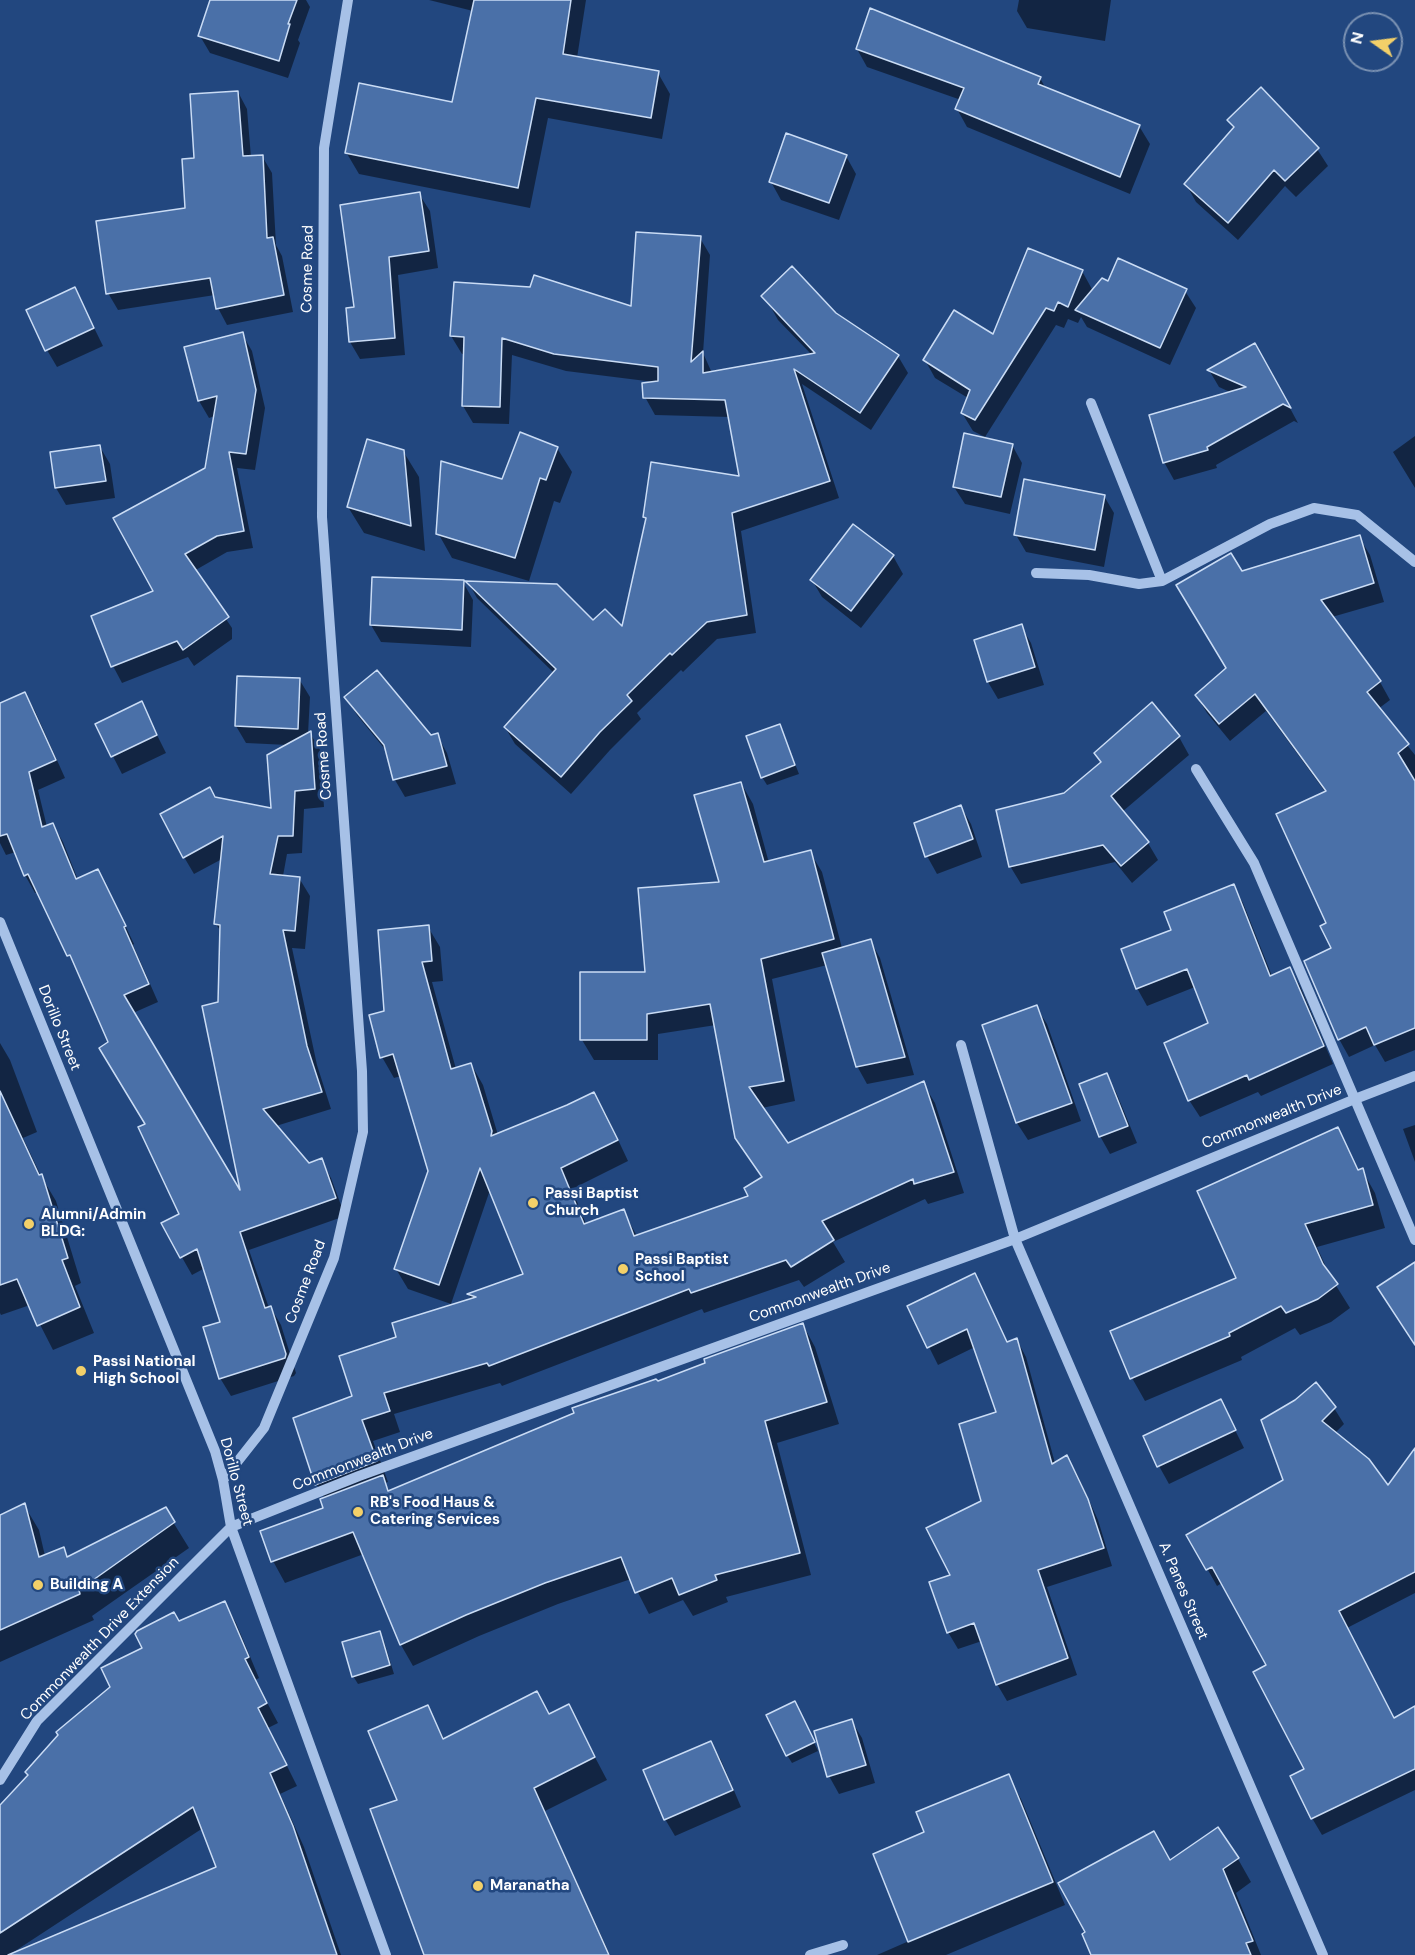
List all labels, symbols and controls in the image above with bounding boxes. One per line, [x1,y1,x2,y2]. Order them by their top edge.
north arrow [1343,12,1403,72]
text: N [1345,30,1369,46]
street label: Cosme Road [298,225,318,313]
street label: Cosme Road [312,711,336,801]
street label: Dorillo Street [34,983,84,1073]
street label: Commonwealth Drive [1200,1081,1344,1153]
place label: Passi Baptist Church [545,1185,639,1220]
marker: Passi Baptist Church [526,1196,540,1210]
place label: Alumni/Admin BLDG: [41,1206,146,1241]
marker: Alumni/Admin BLDG: [22,1217,36,1231]
street label: Cosme Road [282,1238,330,1326]
place label: Passi Baptist School [635,1251,729,1286]
street label: Commonwealth Drive [747,1259,893,1327]
marker: Passi Baptist School [616,1262,630,1276]
place label: Passi National High School [93,1353,196,1388]
marker: Passi National High School [74,1364,88,1378]
street label: Commonwealth Drive [290,1425,436,1495]
street label: Dorillo Street [216,1436,256,1528]
place label: RB's Food Haus & Catering Services [370,1494,500,1529]
marker: RB's Food Haus & Catering Services [351,1505,365,1519]
street label: A. Panes Street [1154,1539,1212,1643]
street label: Commonwealth Drive Extension [17,1553,183,1725]
place label: Building A [50,1576,123,1594]
marker: Building A [31,1578,45,1592]
place label: Maranatha [490,1877,570,1895]
marker: Maranatha [471,1879,485,1893]

